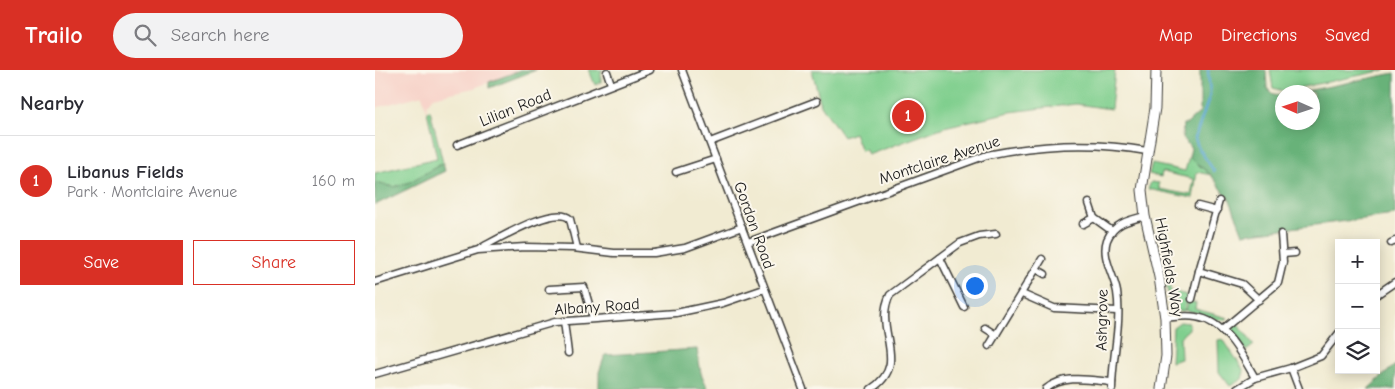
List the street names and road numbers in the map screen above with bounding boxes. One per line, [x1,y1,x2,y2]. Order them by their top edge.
street label: Lilian Road [477,85,554,130]
street label: Montclaire Avenue [877,132,1002,188]
street label: Gordon Road [730,179,778,271]
street label: Highfields Way [1151,216,1187,319]
street label: Ashgrove [1092,289,1112,351]
street label: Albany Road [554,295,640,319]

